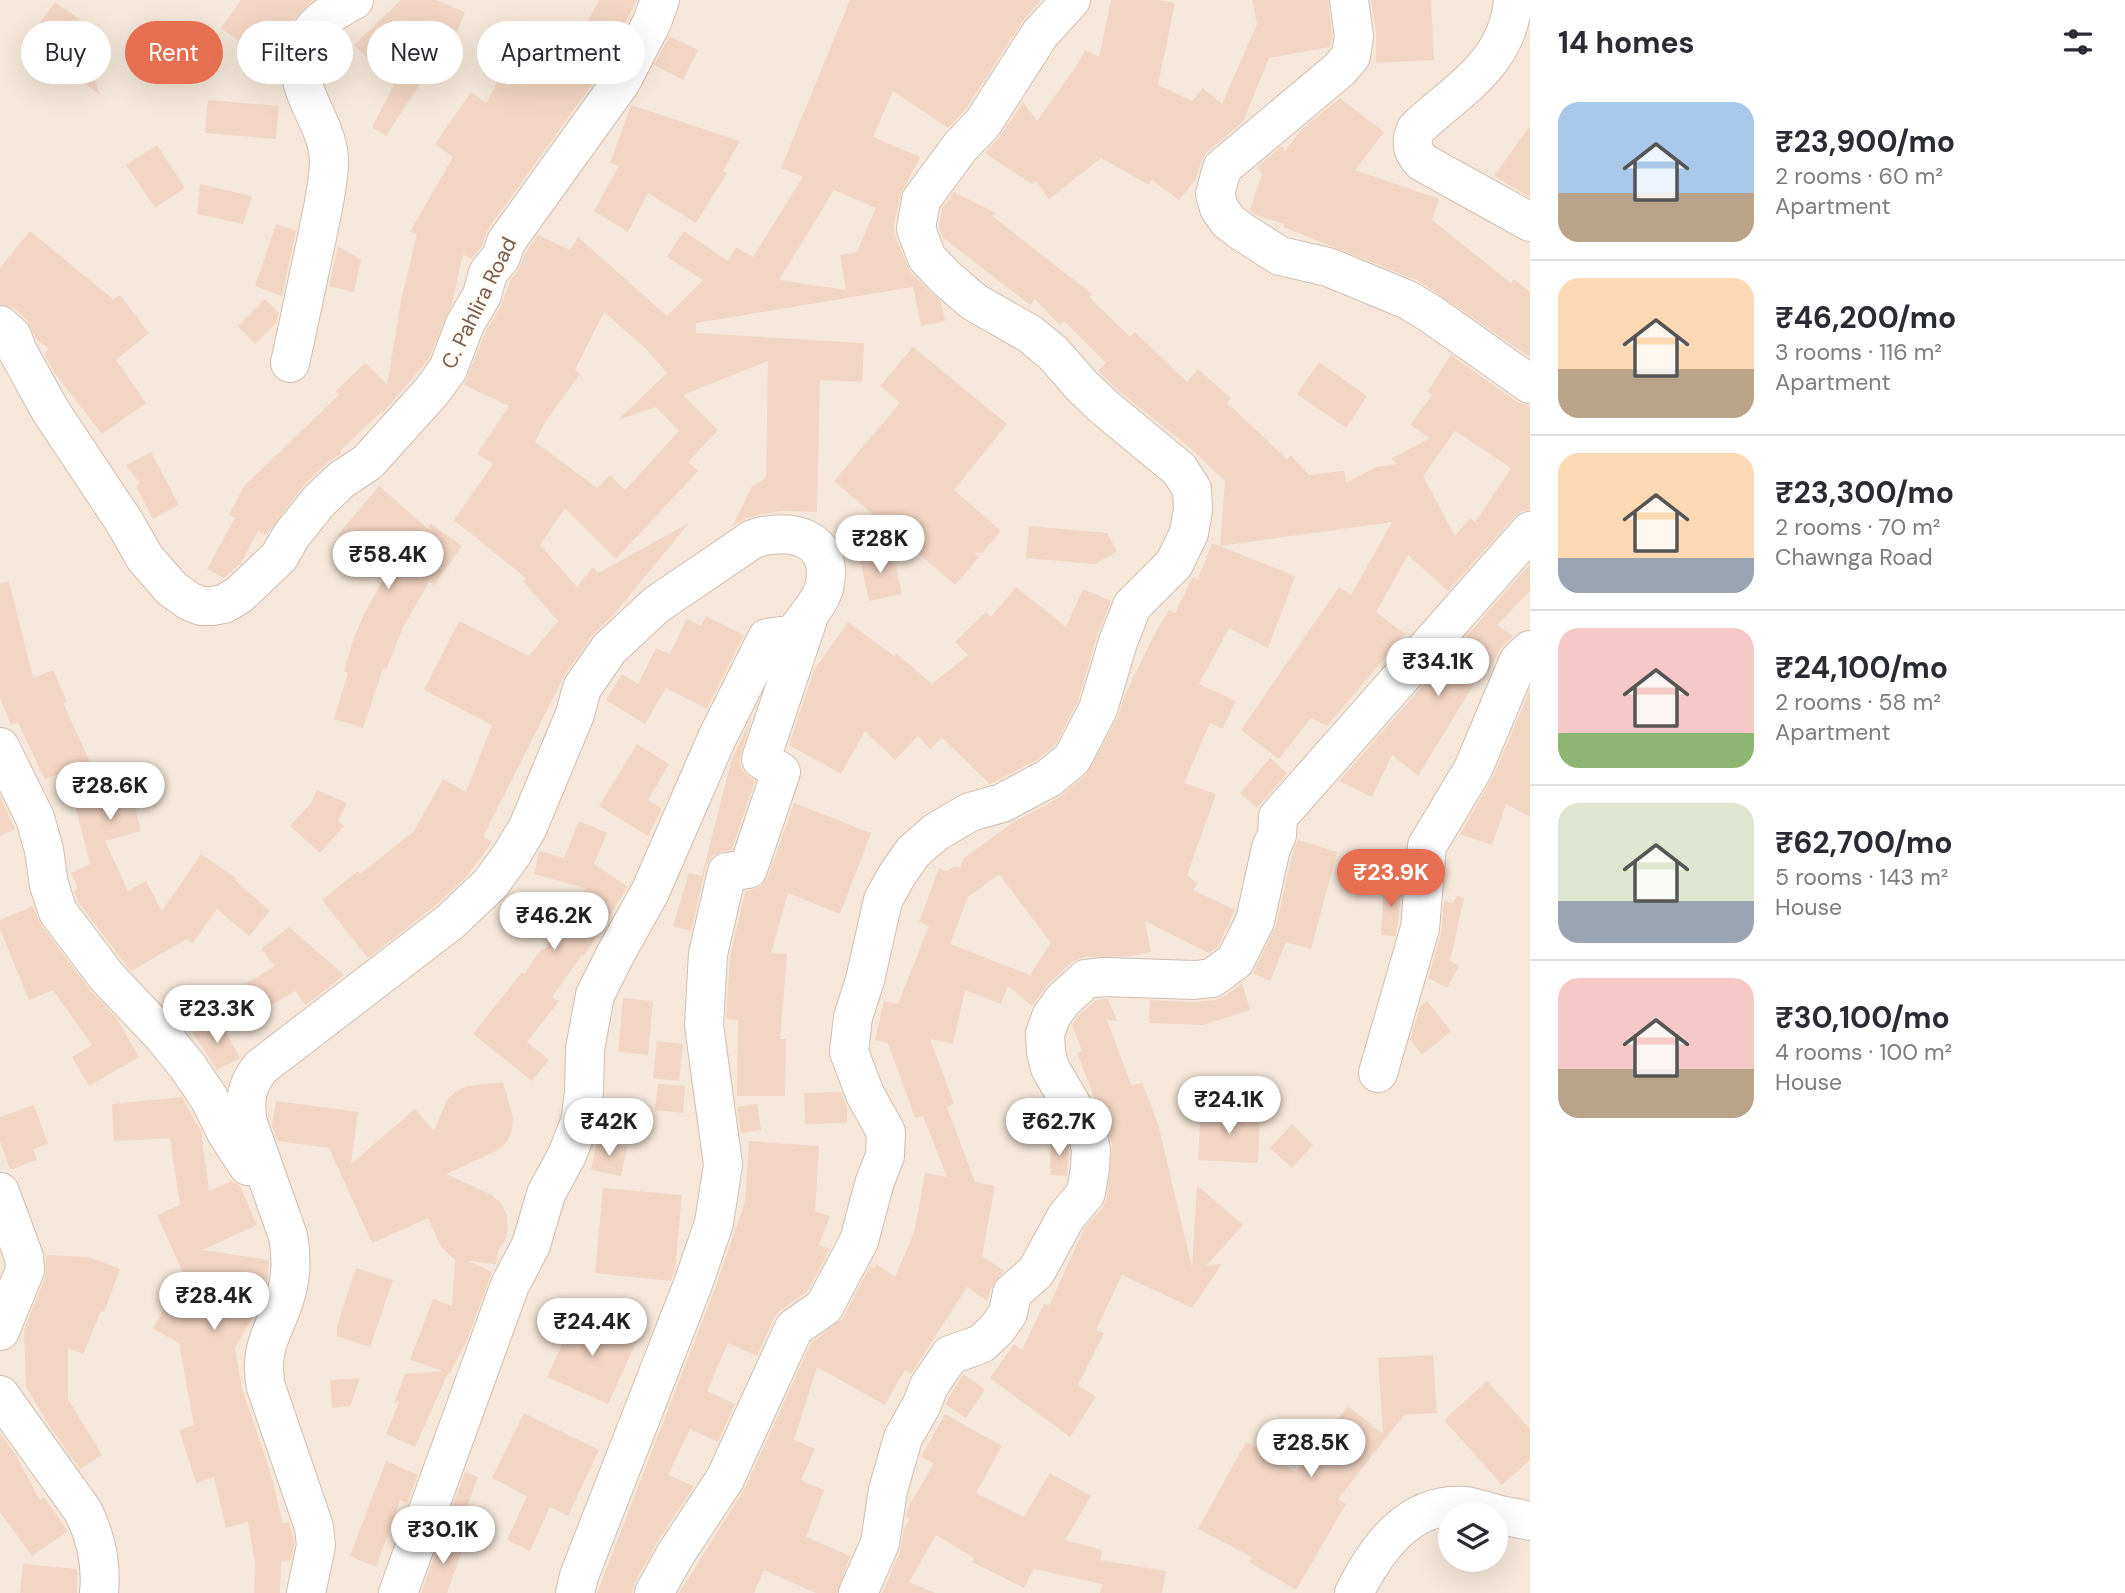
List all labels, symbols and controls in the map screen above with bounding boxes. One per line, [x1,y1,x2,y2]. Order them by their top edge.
chip: Buy [21,21,111,84]
chip: Rent [125,21,223,84]
chip: Filters [237,21,353,84]
chip: New [367,21,463,84]
chip: Apartment [477,21,645,84]
text: 14 homes [1558,23,1695,62]
icon: filters [2059,23,2097,61]
text: ₹23,900/mo [1775,122,1955,161]
icon: home [1614,130,1698,214]
text: 2 rooms · 60 m² [1775,161,1943,191]
text: Apartment [1775,191,1890,221]
street label: C. Pahlira Road [435,232,523,374]
text: ₹46,200/mo [1775,298,1956,337]
icon: home [1614,306,1698,390]
text: 3 rooms · 116 m² [1775,337,1942,367]
text: Apartment [1775,367,1890,397]
text: ₹23,300/mo [1775,473,1954,512]
icon: home [1614,481,1698,565]
text: 2 rooms · 70 m² [1775,512,1940,542]
pin: ₹28K [839,516,921,575]
text: ₹28K [852,523,908,553]
pin: ₹58.4K [331,532,445,591]
text: ₹58.4K [349,539,427,569]
text: Chawnga Road [1775,542,1933,572]
pin: ₹34.1K [1381,638,1495,698]
text: ₹34.1K [1402,646,1474,676]
text: ₹24,100/mo [1775,648,1948,687]
icon: home [1614,656,1698,740]
text: 2 rooms · 58 m² [1775,687,1941,717]
text: Apartment [1775,717,1890,747]
pin: ₹28.6K [53,762,167,822]
text: ₹28.6K [72,770,148,800]
text: ₹62,700/mo [1775,823,1953,862]
icon: home [1614,831,1698,915]
pin: ₹23.9K [1334,850,1448,909]
text: ₹23.9K [1353,857,1429,887]
text: 5 rooms · 143 m² [1775,862,1948,892]
pin: ₹46.2K [497,892,611,952]
text: House [1775,892,1842,922]
text: ₹46.2K [516,900,593,930]
pin: ₹23.3K [160,986,274,1045]
text: ₹23.3K [179,993,255,1023]
text: ₹30,100/mo [1775,998,1950,1037]
icon: home [1614,1006,1698,1090]
text: 4 rooms · 100 m² [1775,1037,1952,1067]
text: House [1775,1067,1842,1097]
pin: ₹24.1K [1172,1076,1286,1136]
text: ₹24.1K [1194,1084,1264,1114]
pin: ₹42K [568,1098,650,1158]
pin: ₹62.7K [1002,1098,1116,1158]
text: ₹42K [580,1106,638,1136]
text: ₹62.7K [1022,1106,1096,1136]
pin: ₹28.4K [157,1272,271,1332]
text: ₹28.4K [175,1280,253,1310]
pin: ₹24.4K [535,1298,649,1358]
text: ₹24.4K [553,1306,631,1336]
pin: ₹28.5K [1254,1420,1368,1479]
text: ₹28.5K [1273,1427,1349,1457]
map controls [1438,1502,1508,1572]
button: layers [1438,1502,1508,1572]
pin: ₹30.1K [386,1506,500,1566]
text: ₹30.1K [407,1514,479,1544]

